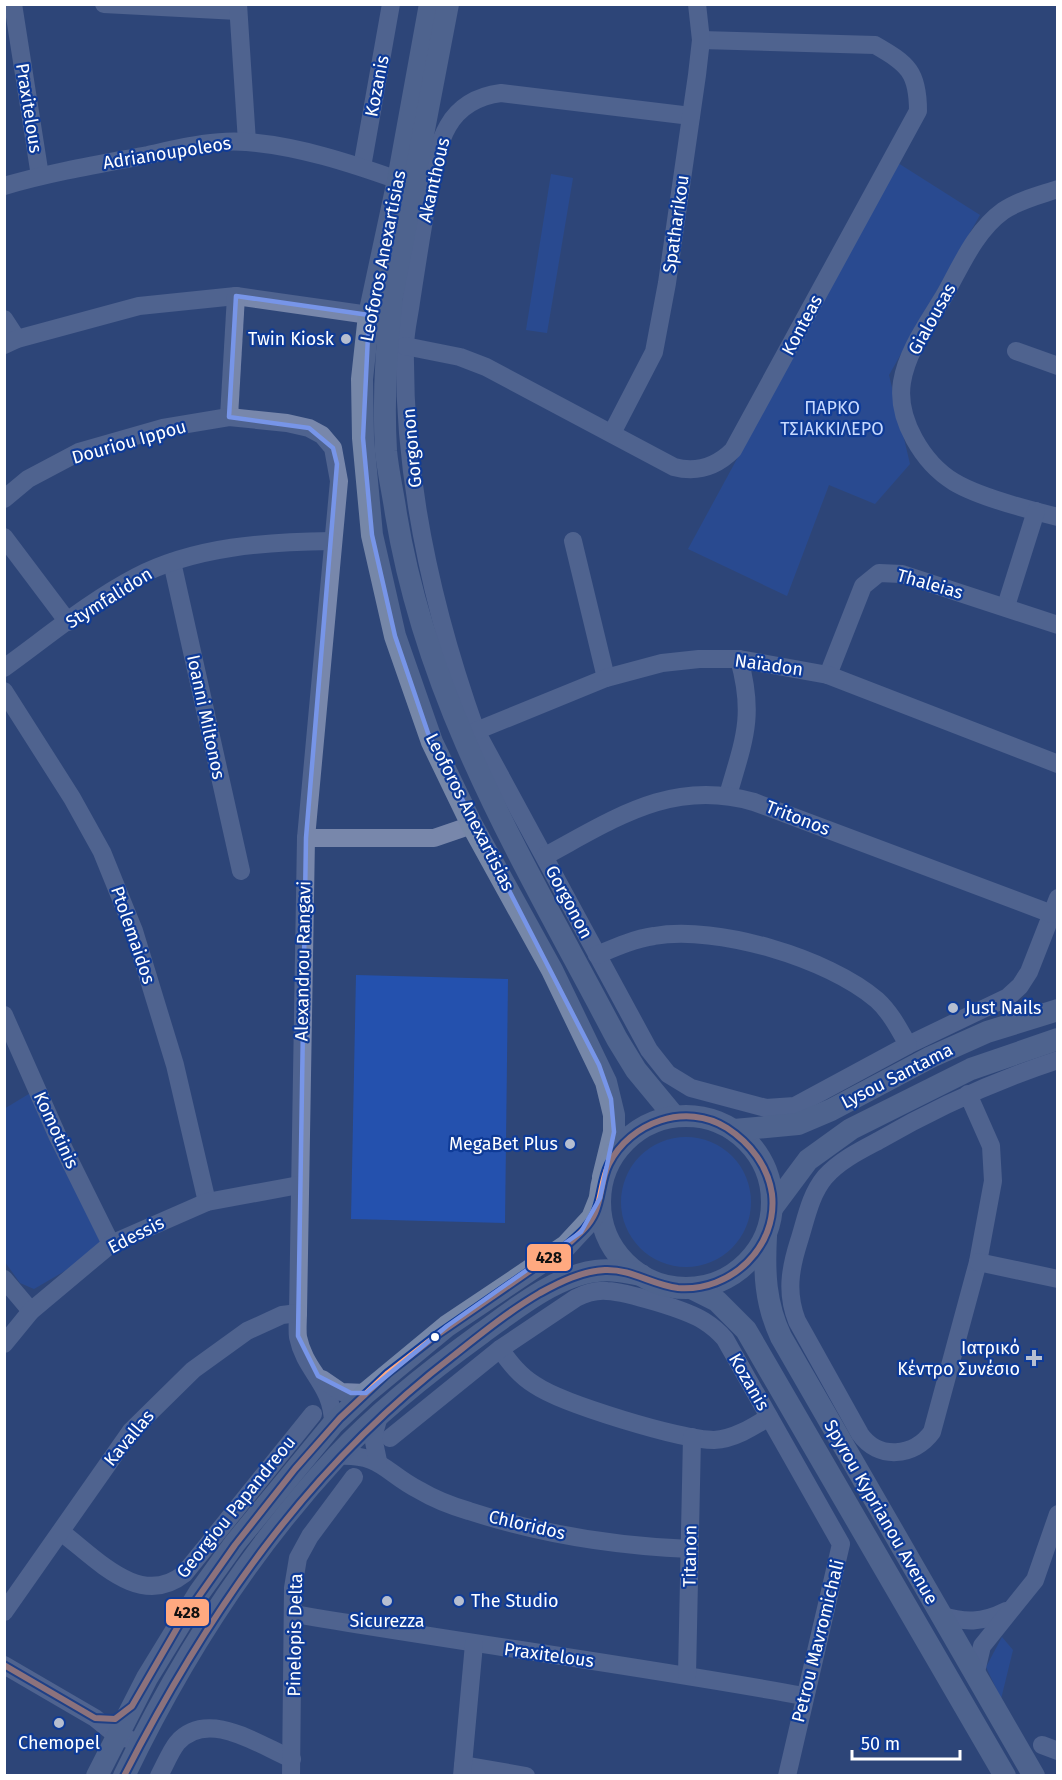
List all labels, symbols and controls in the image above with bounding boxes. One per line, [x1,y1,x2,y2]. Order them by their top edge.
street label: Kozanis [360,53,394,119]
street label: Praxitelous [11,62,47,154]
street label: Adrianoupoleos [101,132,233,174]
street label: Akanthous [414,136,454,224]
street label: Leoforos Anexartisias [356,168,410,344]
street label: Spatharikou [658,173,694,275]
street label: Gialousas [903,279,961,359]
street label: Konteas [777,291,827,359]
place label: Twin Kiosk [248,328,335,350]
marker: Twin Kiosk [339,332,353,346]
park label: ΠΑΡΚΟ ΤΣΙΑΚΚΙΛΕΡΟ [780,397,884,440]
street label: Gorgonon [398,407,426,489]
street label: Douriou Ippou [69,415,189,469]
street label: Stymfalidon [62,563,156,633]
street label: Thaleias [894,564,966,604]
street label: Naïadon [733,649,805,681]
street label: Ioanni Miltonos [182,653,230,781]
street label: Leoforos Anexartisias [421,729,519,895]
street label: Tritonos [763,796,833,840]
street label: Gorgonon [541,862,597,942]
street label: Alexandrou Rangavi [291,881,315,1041]
street label: Ptolemaidos [106,883,160,987]
place label: Just Nails [965,997,1041,1019]
marker: Just Nails [946,1001,960,1015]
street label: Lysou Santama [838,1038,956,1114]
street label: Komotinis [29,1088,83,1172]
place label: MegaBet Plus [449,1133,558,1155]
marker: MegaBet Plus [563,1137,577,1151]
street label: Edessis [104,1212,168,1258]
line badge: 428 [526,1243,572,1272]
text: 428 [536,1248,562,1267]
unlabelled marker [429,1331,441,1343]
place label: Ιατρικό Κέντρο Συνέσιο [897,1337,1020,1380]
marker: Ιατρικό Κέντρο Συνέσιο [1025,1349,1043,1367]
street label: Kozanis [724,1350,774,1414]
street label: Kavallas [99,1405,159,1471]
street label: Spyrou Kyprianou Avenue [819,1416,943,1608]
street label: Georgiou Papandreou [172,1431,300,1583]
street label: Chloridos [487,1506,567,1544]
street label: Titanon [678,1525,702,1587]
street label: Petrou Mavromichali [787,1557,849,1725]
street label: Pinelopis Delta [283,1573,307,1697]
place label: The Studio [471,1590,559,1612]
marker: Sicurezza [380,1594,394,1608]
marker: The Studio [452,1594,466,1608]
line badge: 428 [165,1598,210,1627]
text: 428 [174,1603,200,1622]
place label: Sicurezza [349,1610,425,1632]
street label: Praxitelous [503,1638,595,1672]
marker: Chemopel [52,1716,66,1730]
scale bar [852,1723,960,1761]
place label: Chemopel [18,1732,100,1754]
text: 50 m [861,1733,900,1755]

